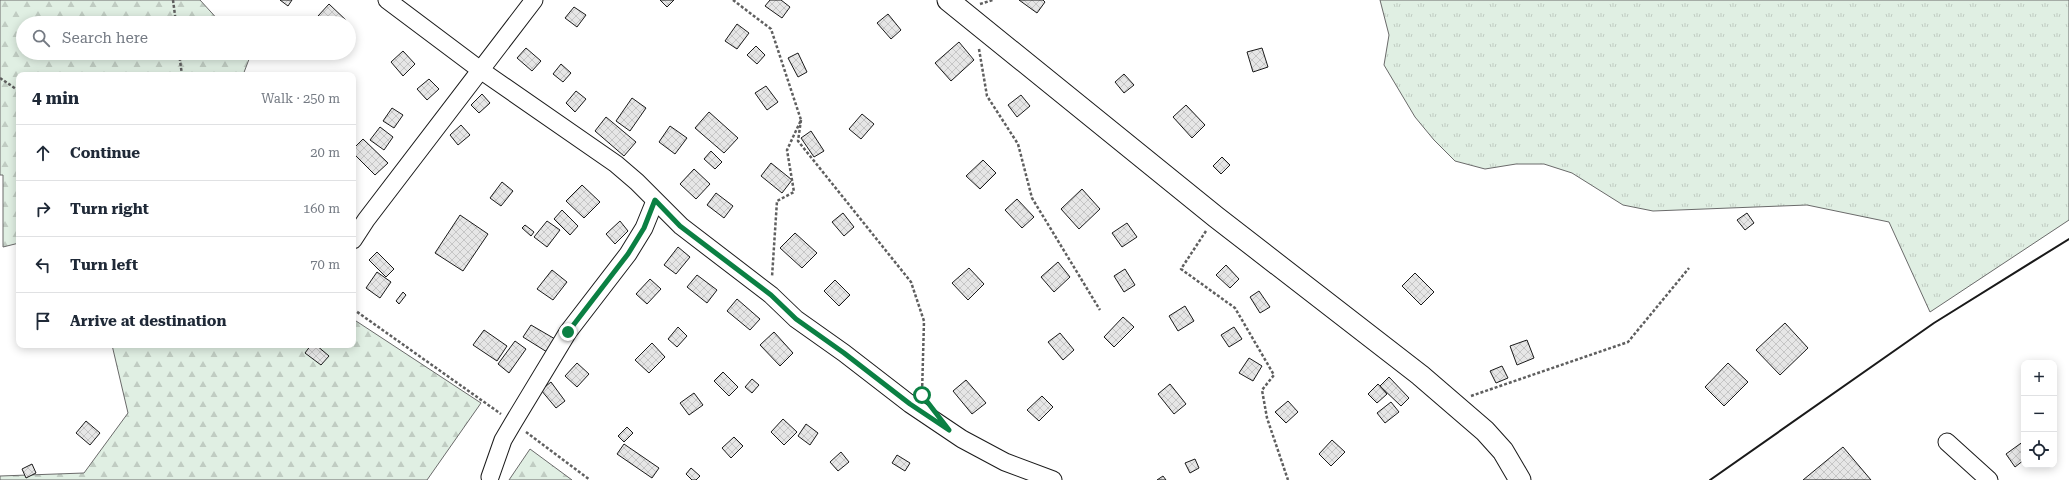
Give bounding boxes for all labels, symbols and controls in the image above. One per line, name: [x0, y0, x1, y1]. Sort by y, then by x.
search box: [16, 16, 356, 60]
icon: search: [30, 27, 52, 49]
text: Search here: [62, 29, 148, 47]
text: 4 min: [32, 88, 79, 108]
text: Walk · 250 m: [261, 91, 340, 106]
icon: ahead: [32, 142, 54, 164]
text: Continue: [70, 144, 140, 162]
text: 20 m: [310, 145, 340, 160]
icon: right: [32, 198, 54, 220]
text: Turn right: [70, 200, 149, 218]
text: 160 m: [303, 201, 340, 216]
icon: left: [32, 254, 54, 276]
text: Turn left: [70, 256, 138, 274]
text: 70 m: [310, 257, 340, 272]
icon: arrive: [32, 310, 54, 332]
text: Arrive at destination: [70, 312, 226, 330]
route end: [559, 323, 577, 341]
map controls: [2021, 360, 2057, 468]
button: +: [2021, 360, 2057, 396]
route start: [913, 386, 931, 404]
button: −: [2021, 396, 2057, 432]
button: locate: [2021, 432, 2057, 468]

